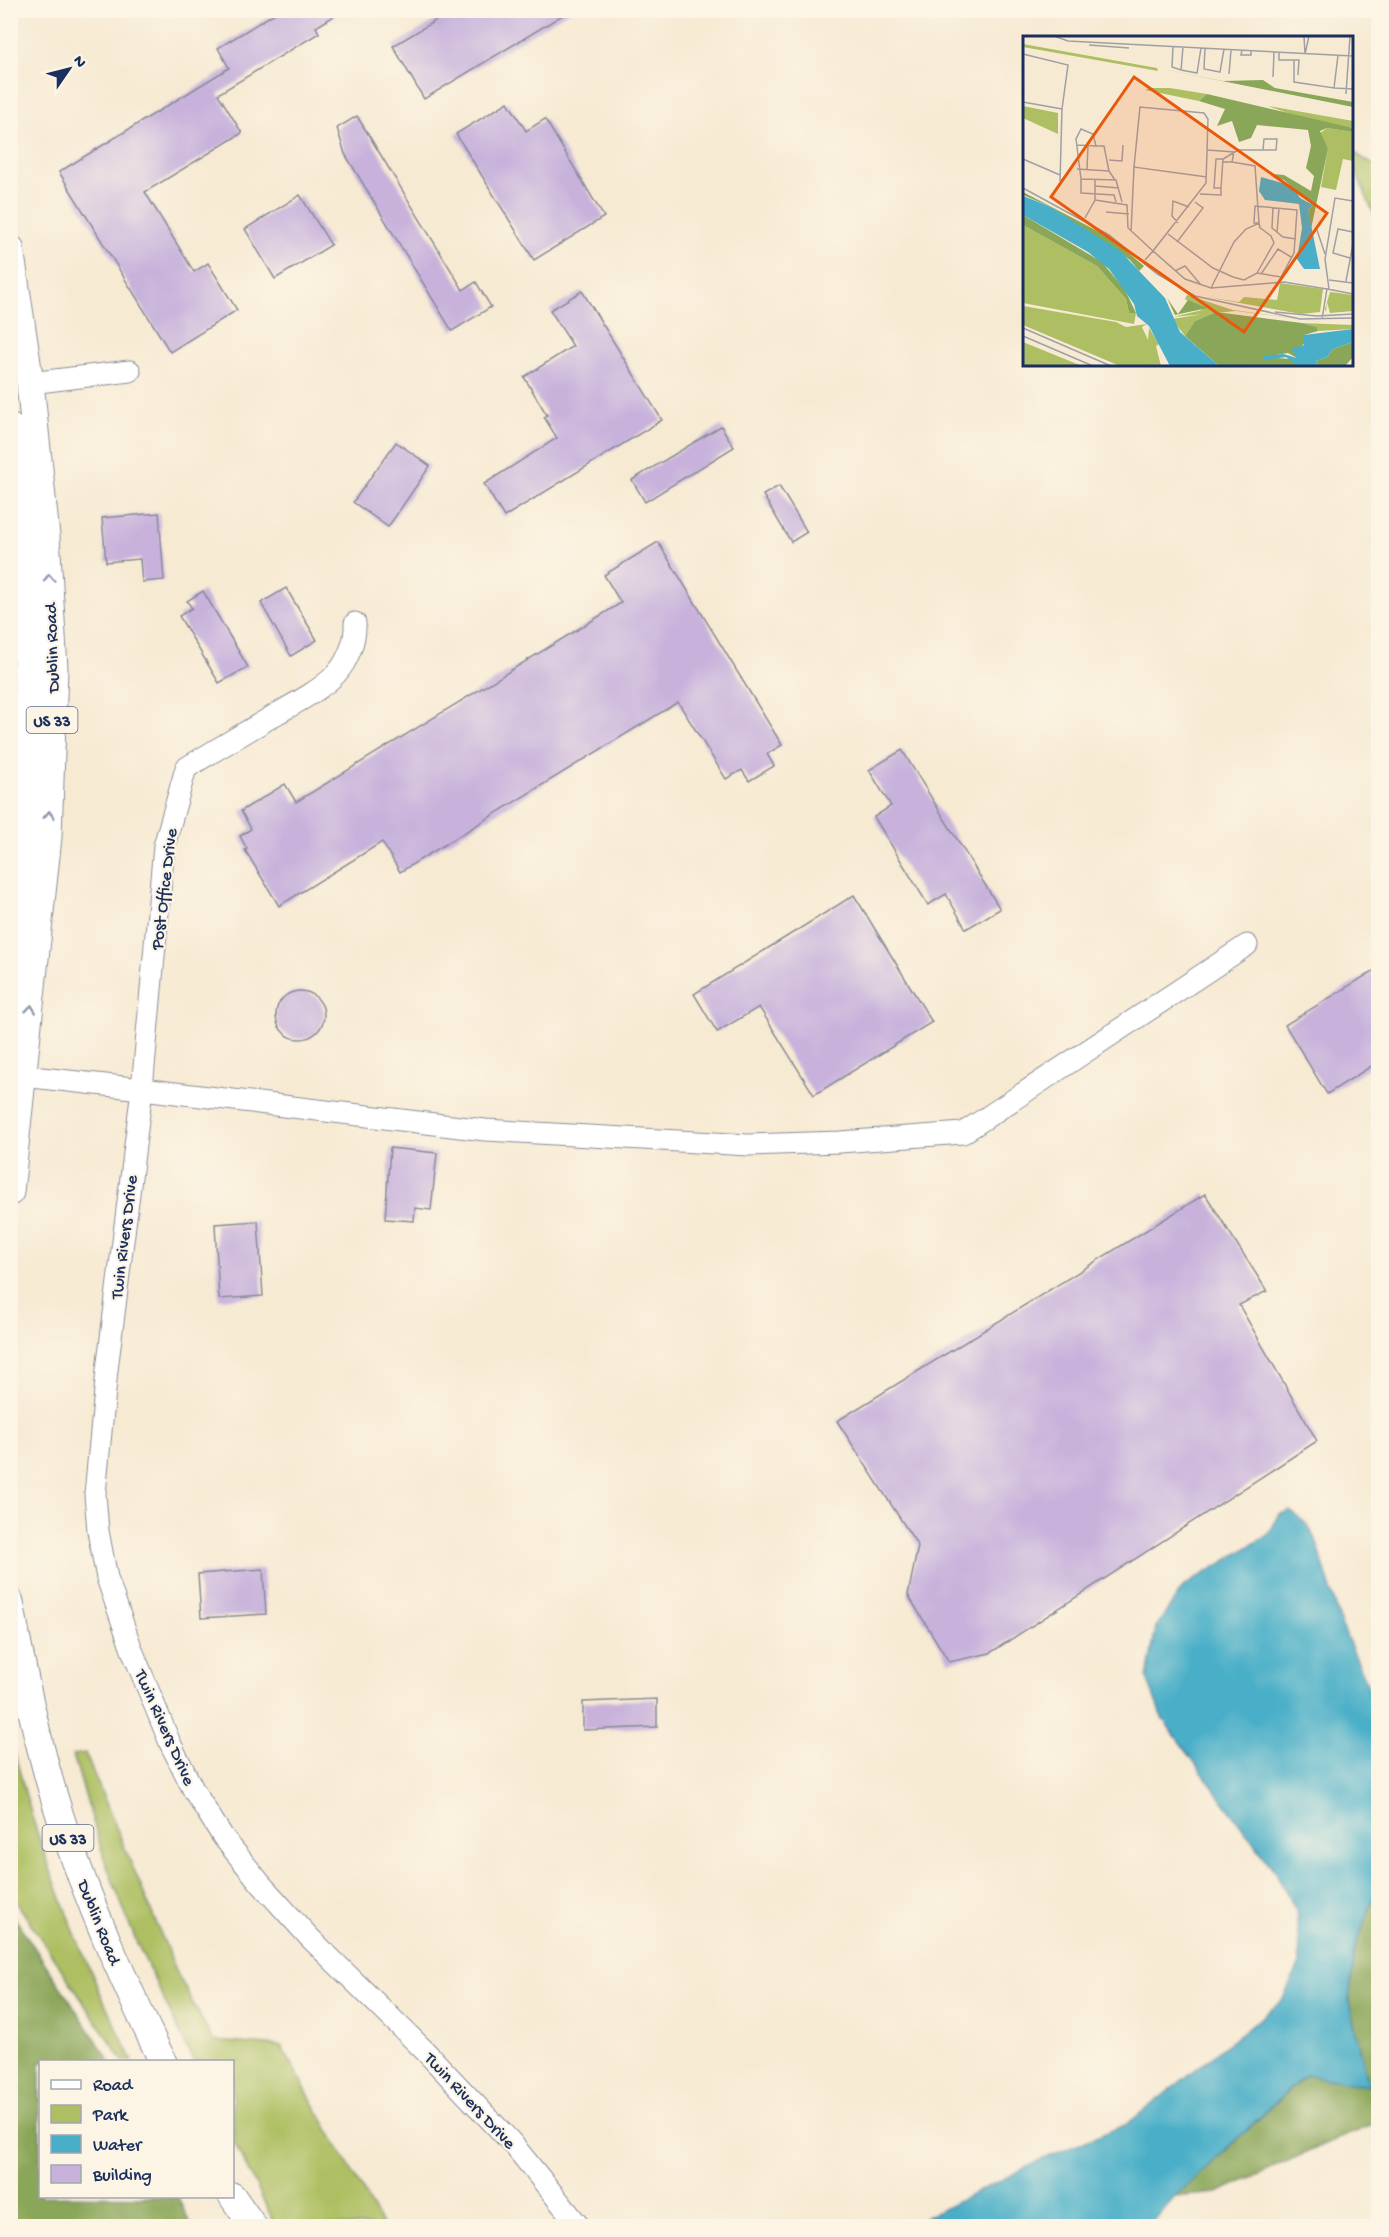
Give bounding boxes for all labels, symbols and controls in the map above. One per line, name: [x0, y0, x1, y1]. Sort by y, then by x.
inset map: [1023, 36, 1353, 366]
north arrow: [39, 39, 99, 99]
text: N: [68, 53, 90, 73]
one-way arrow: [42, 573, 55, 582]
street label: Dublin Road: [41, 601, 66, 694]
road number: US 33: [26, 707, 78, 733]
one-way arrow: [43, 810, 55, 819]
street label: Post Office Drive: [147, 827, 183, 952]
one-way arrow: [24, 1004, 37, 1013]
street label: Twin Rivers Drive: [107, 1173, 144, 1301]
street label: Twin Rivers Drive: [128, 1666, 199, 1790]
road number: US 33: [42, 1825, 94, 1851]
street label: Dublin Road: [71, 1876, 125, 1970]
street label: Twin Rivers Drive: [418, 2048, 520, 2155]
legend: [39, 2060, 234, 2198]
text: Road: [93, 2076, 134, 2097]
text: Park: [92, 2106, 129, 2127]
text: Water: [93, 2136, 143, 2157]
text: Building: [92, 2166, 152, 2187]

